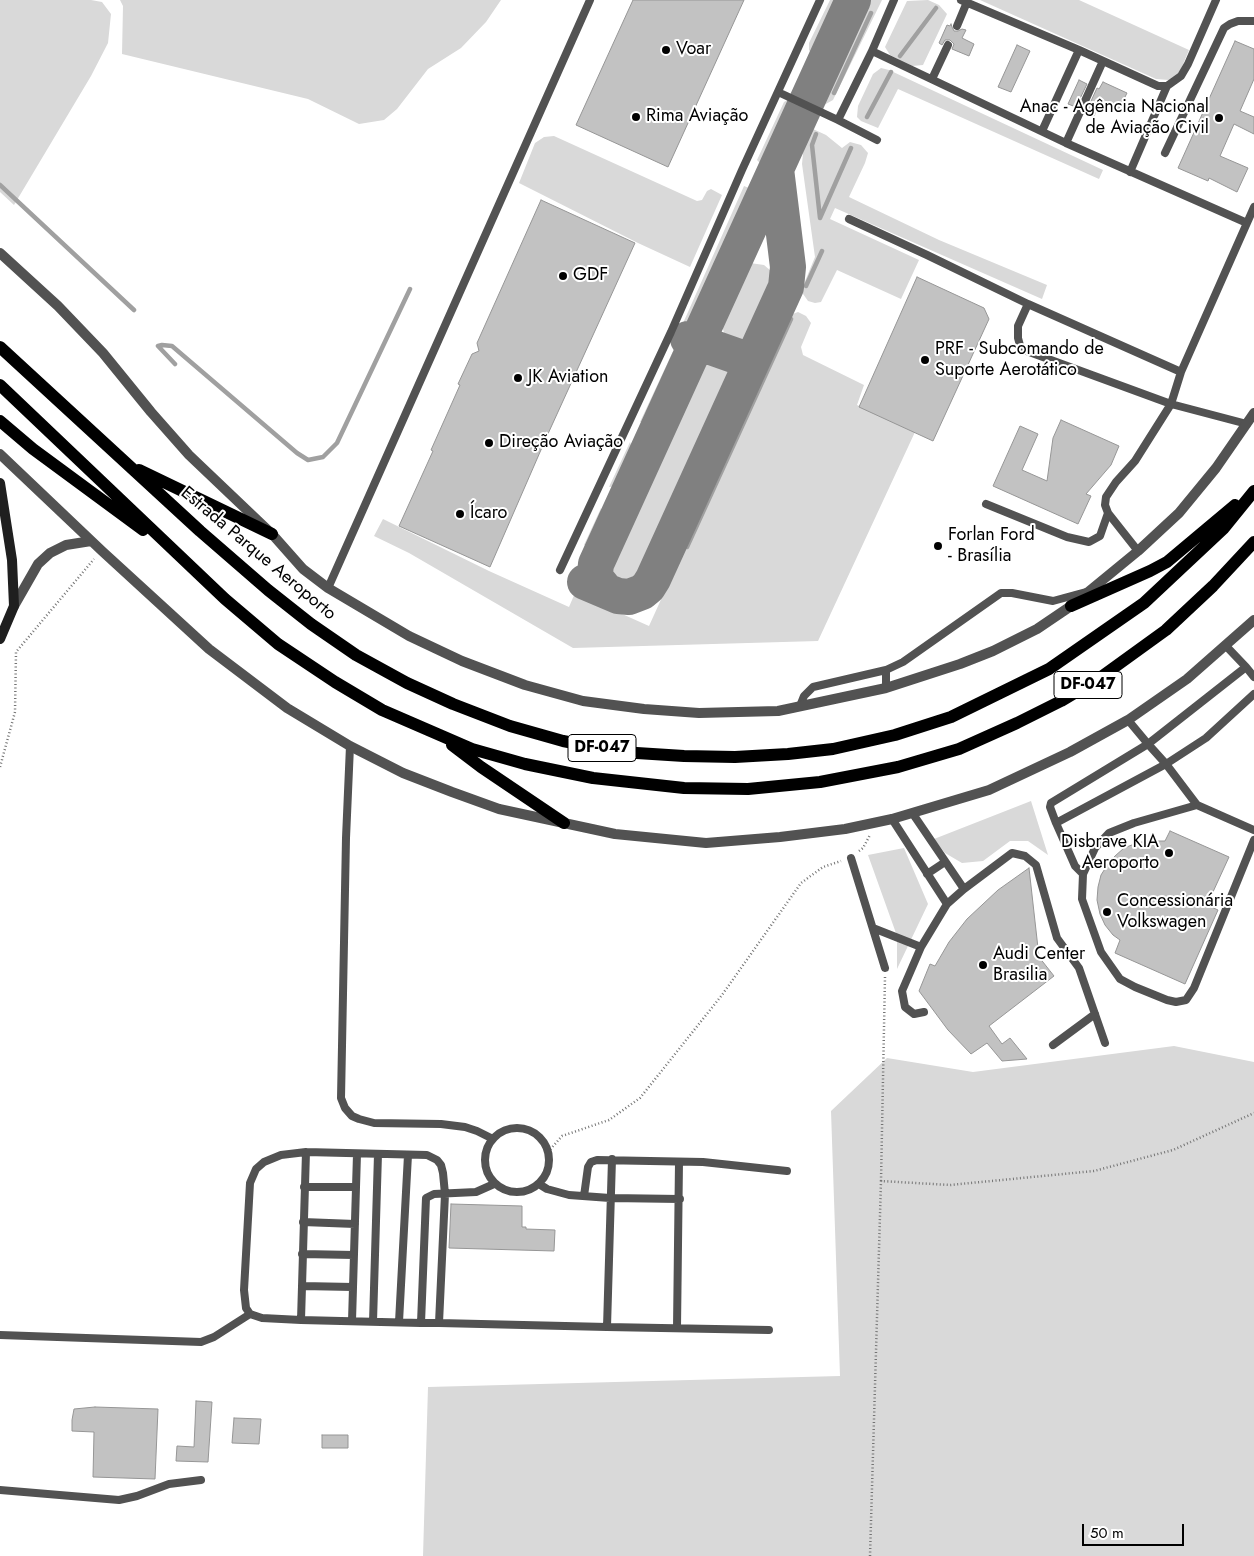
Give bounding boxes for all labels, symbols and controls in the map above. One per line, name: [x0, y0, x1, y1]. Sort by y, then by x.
place label: Voar: [676, 39, 711, 61]
marker: Voar: [660, 44, 672, 56]
place label: Anac - Agência Nacional de Aviação Civil: [1020, 97, 1209, 140]
place label: Rima Aviação: [646, 106, 748, 128]
marker: Rima Aviação: [630, 111, 642, 123]
marker: Anac - Agência Nacional de Aviação Civil: [1213, 112, 1225, 124]
place label: GDF: [573, 265, 608, 287]
marker: GDF: [557, 270, 569, 282]
place label: PRF - Subcomando de Suporte Aerotático: [935, 339, 1104, 382]
marker: PRF - Subcomando de Suporte Aerotático: [919, 354, 931, 366]
place label: JK Aviation: [528, 367, 608, 389]
marker: JK Aviation: [512, 372, 524, 384]
place label: Direção Aviação: [499, 432, 623, 454]
marker: Direção Aviação: [483, 437, 495, 449]
street label: Estrada Parque Aeroporto: [176, 483, 340, 625]
place label: Ícaro: [470, 503, 507, 525]
marker: Ícaro: [454, 508, 466, 520]
place label: Forlan Ford - Brasília: [948, 525, 1035, 568]
marker: Forlan Ford - Brasília: [932, 540, 944, 552]
road number: DF-047: [1054, 672, 1122, 698]
road number: DF-047: [568, 734, 636, 761]
place label: Disbrave KIA Aeroporto: [1061, 832, 1159, 874]
marker: Disbrave KIA Aeroporto: [1163, 847, 1175, 859]
place label: Concessionária Volkswagen: [1117, 891, 1233, 934]
marker: Concessionária Volkswagen: [1101, 906, 1113, 918]
place label: Audi Center Brasilia: [993, 944, 1085, 986]
marker: Audi Center Brasilia: [977, 959, 989, 971]
scale bar: [1084, 1514, 1186, 1546]
text: 50 m: [1090, 1522, 1124, 1544]

